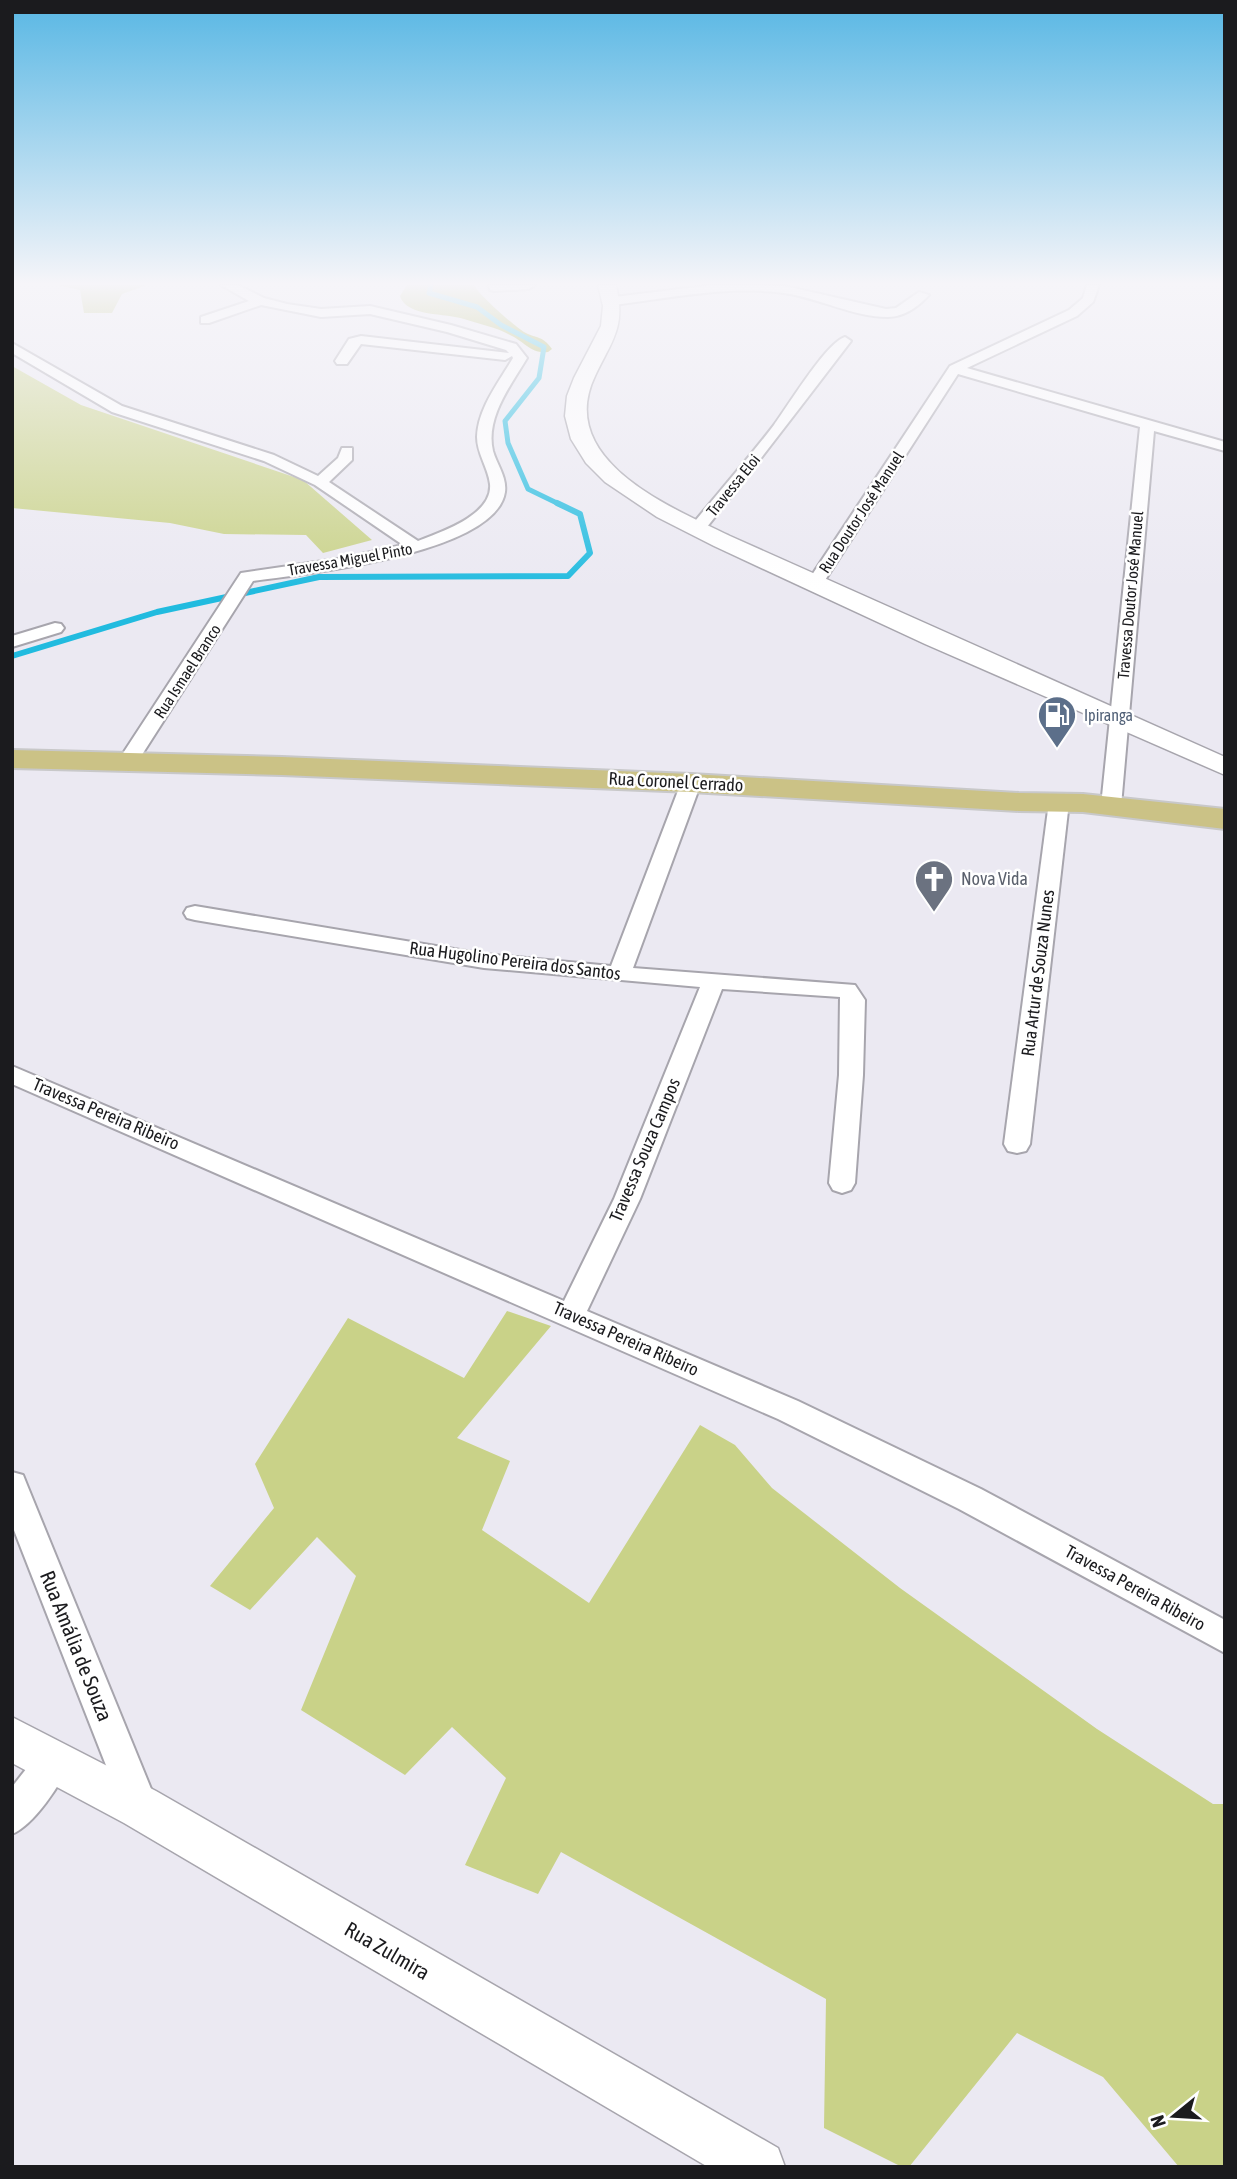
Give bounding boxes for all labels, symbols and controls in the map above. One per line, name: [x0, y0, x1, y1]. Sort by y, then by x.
street label: Rua Doutor José Manuel: [815, 447, 907, 576]
street label: Travessa Eloi: [703, 450, 763, 520]
street label: Travessa Doutor José Manuel: [1114, 510, 1146, 680]
street label: Travessa Miguel Pinto: [286, 539, 414, 580]
street label: Rua Ismael Branco: [150, 621, 224, 721]
fuel station icon: Ipiranga: [1036, 694, 1078, 749]
place label: Ipiranga: [1084, 706, 1133, 725]
street label: Rua Coronel Cerrado: [608, 767, 744, 796]
church icon: Nova Vida: [913, 858, 955, 913]
place label: Nova Vida: [961, 868, 1028, 889]
street label: Rua Artur de Souza Nunes: [1017, 888, 1058, 1058]
street label: Rua Hugolino Pereira dos Santos: [408, 937, 622, 984]
street label: Travessa Pereira Ribeiro: [30, 1073, 183, 1154]
street label: Travessa Souza Campos: [605, 1075, 684, 1225]
street label: Travessa Pereira Ribeiro: [550, 1297, 702, 1380]
street label: Travessa Pereira Ribeiro: [1061, 1540, 1209, 1635]
street label: Rua Amália de Souza: [36, 1567, 118, 1724]
street label: Rua Zulmira: [341, 1916, 434, 1984]
north arrow: [1139, 2081, 1209, 2151]
text: N: [1146, 2113, 1170, 2130]

